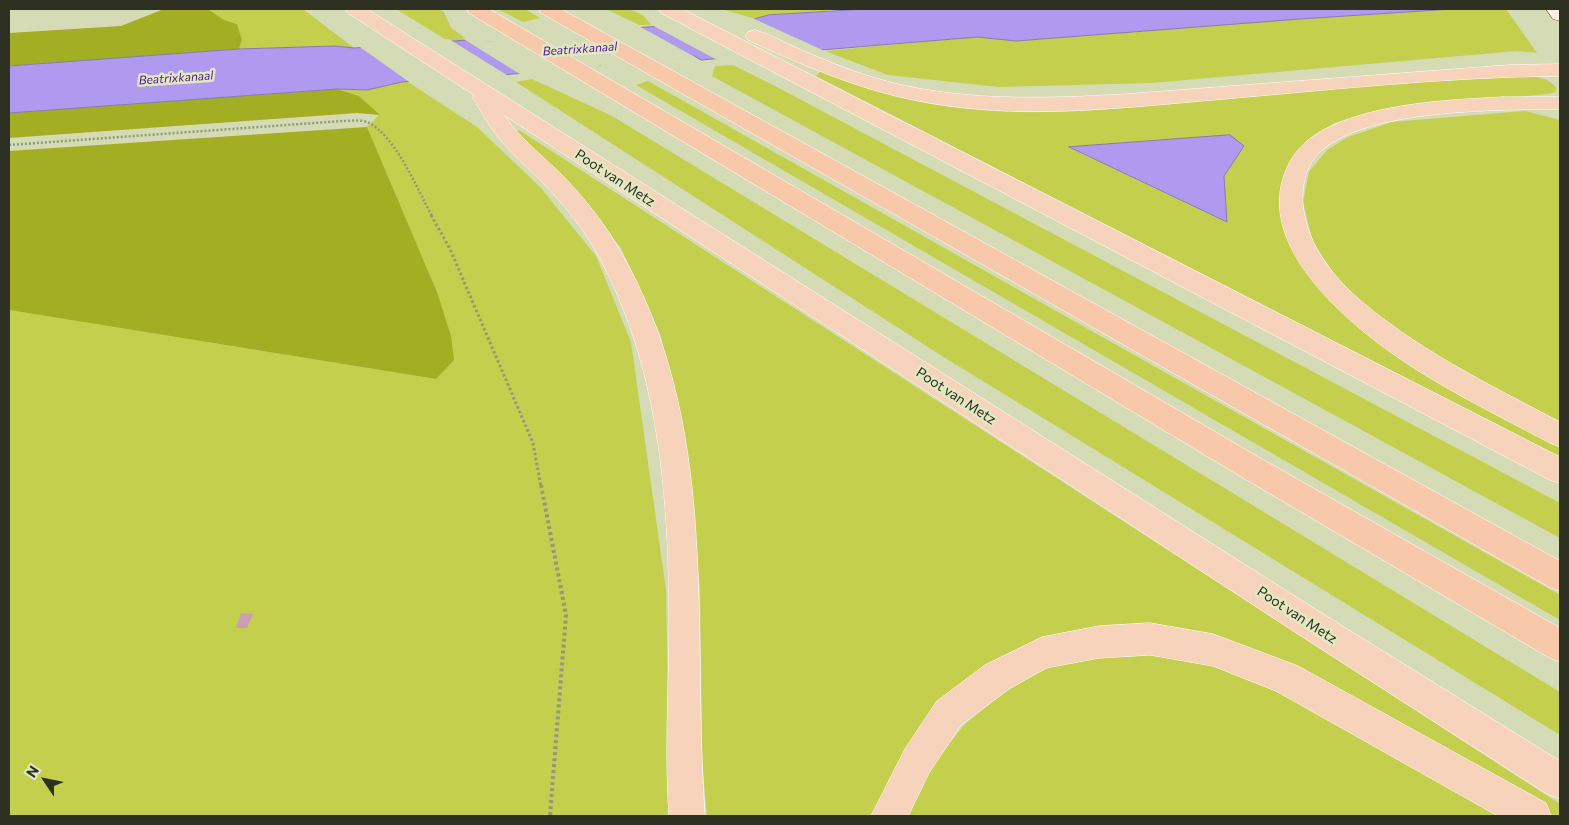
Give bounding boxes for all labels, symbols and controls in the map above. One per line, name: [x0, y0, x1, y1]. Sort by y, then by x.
water label: Beatrixkanaal: [542, 39, 618, 59]
water label: Beatrixkanaal: [138, 68, 214, 88]
street label: Poot van Metz: [572, 146, 658, 210]
street label: Poot van Metz: [913, 364, 999, 428]
street label: Poot van Metz: [1254, 583, 1340, 647]
north arrow: [20, 755, 70, 805]
text: N: [22, 762, 42, 780]

